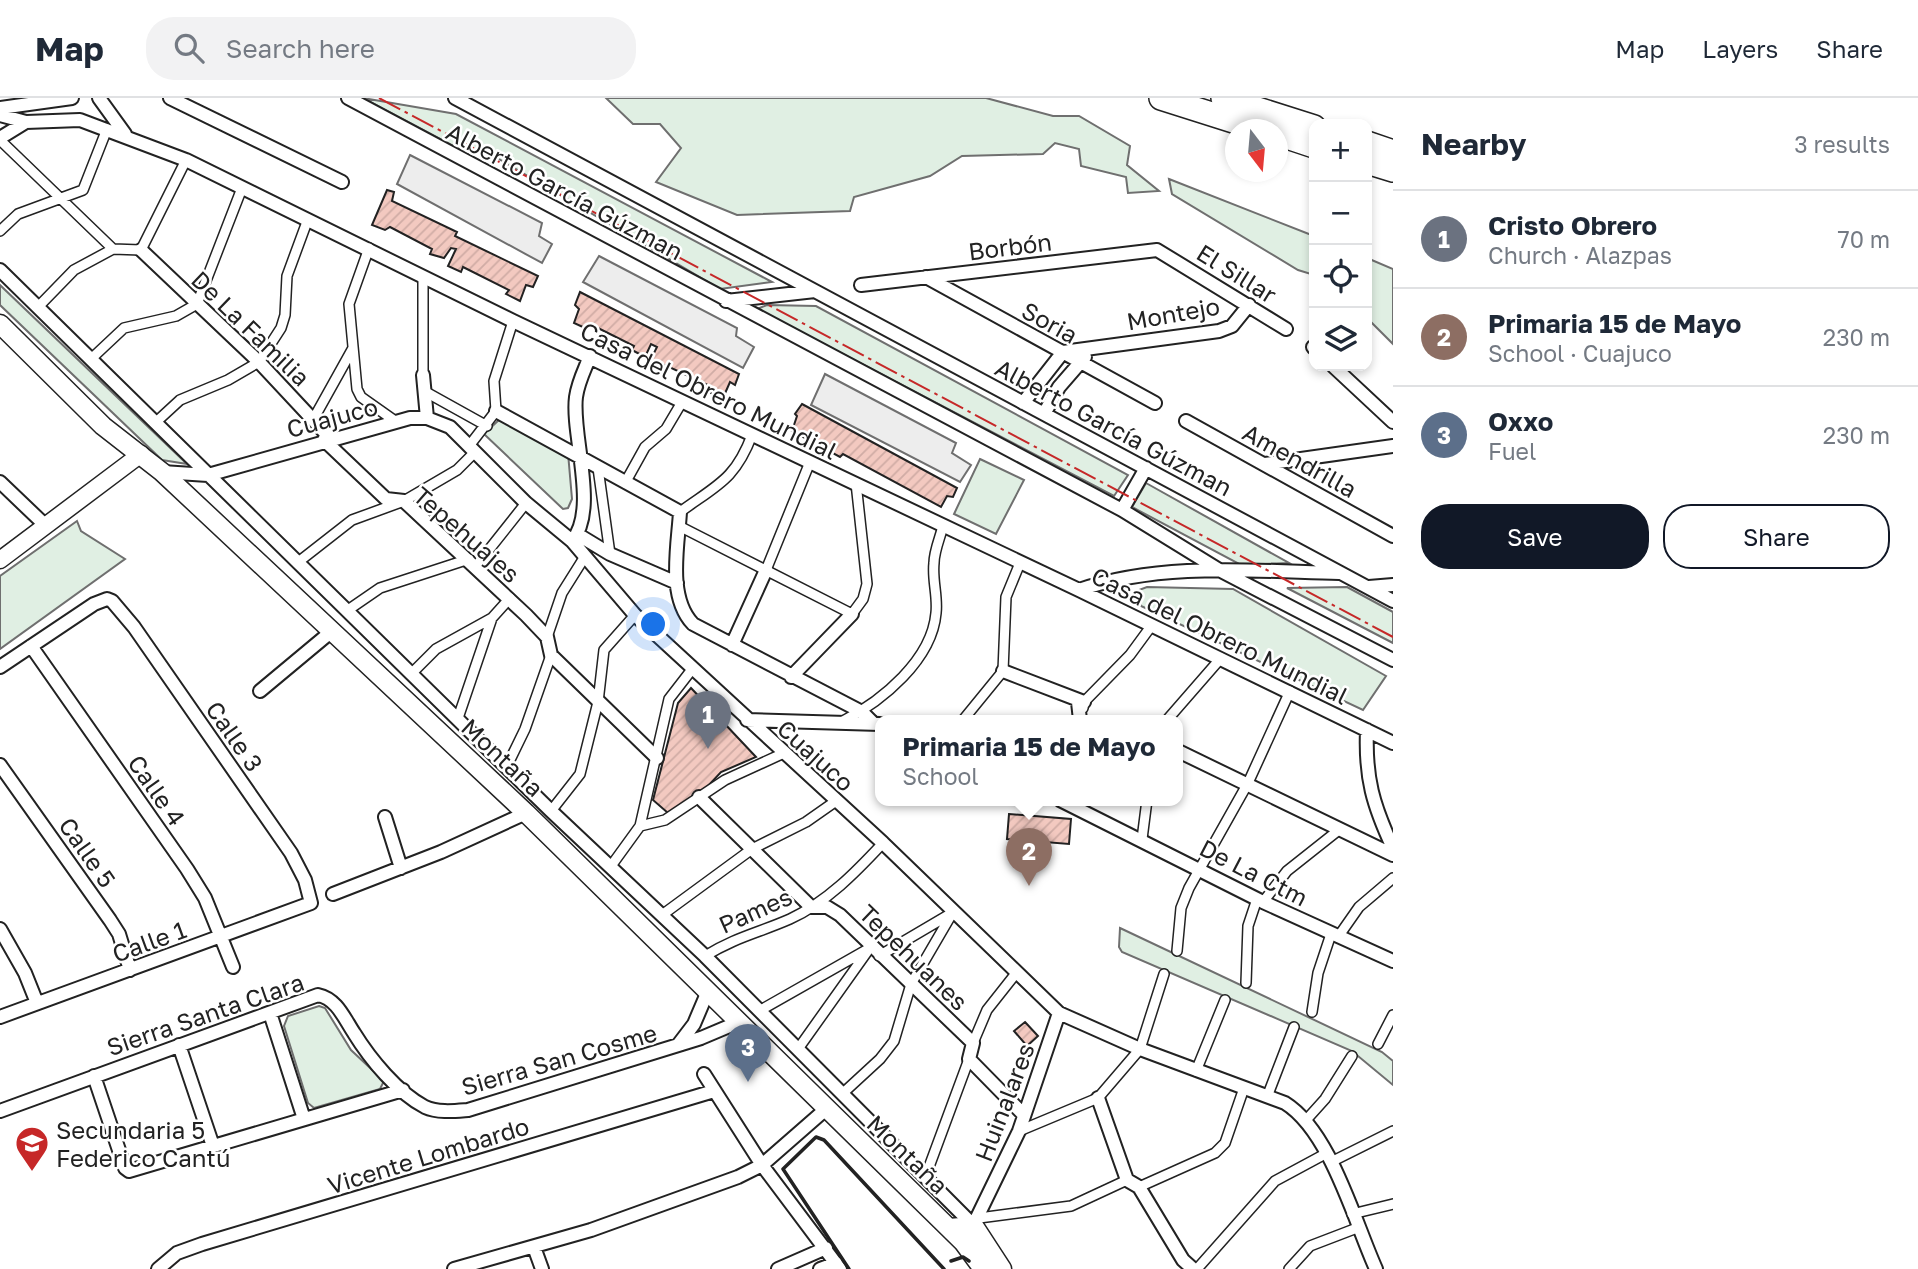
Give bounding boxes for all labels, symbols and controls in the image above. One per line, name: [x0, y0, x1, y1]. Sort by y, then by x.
search box: [146, 17, 636, 80]
text: Map: [35, 29, 104, 68]
icon: search: [170, 29, 208, 67]
text: Search here: [226, 33, 375, 64]
text: Map: [1615, 34, 1664, 63]
text: Layers: [1702, 34, 1778, 63]
text: Share: [1816, 34, 1883, 63]
street label: Alberto García Gúzman: [442, 116, 688, 266]
north arrow: [1225, 119, 1288, 182]
map controls: [1309, 119, 1372, 371]
button: +: [1309, 119, 1372, 182]
text: Nearby: [1421, 126, 1526, 162]
text: 3 results: [1794, 130, 1890, 158]
button: −: [1309, 182, 1372, 245]
text: Cristo Obrero: [1488, 210, 1657, 241]
text: 1: [1438, 225, 1450, 253]
text: 70 m: [1837, 225, 1890, 253]
street label: Borbón: [967, 227, 1053, 265]
street label: El Sillar: [1192, 237, 1282, 309]
text: Church · Alazpas: [1488, 241, 1672, 269]
button: locate: [1309, 245, 1372, 308]
street label: De La Familia: [186, 264, 316, 392]
street label: Montejo: [1124, 291, 1222, 335]
street label: Soria: [1017, 295, 1083, 349]
button: layers: [1309, 308, 1372, 371]
text: Primaria 15 de Mayo: [1488, 308, 1741, 339]
street label: Casa del Obrero Mundial: [576, 315, 842, 465]
text: 2: [1437, 323, 1451, 351]
text: 230 m: [1823, 323, 1890, 351]
text: School · Cuajuco: [1488, 339, 1672, 367]
street label: Alberto García Gúzman: [991, 352, 1237, 502]
street label: Cuajuco: [283, 391, 381, 443]
text: Oxxo: [1488, 406, 1553, 437]
street label: Amendrilla: [1238, 417, 1362, 503]
text: 3: [1437, 421, 1451, 449]
text: 230 m: [1823, 421, 1890, 449]
text: Fuel: [1488, 437, 1536, 465]
street label: Tepehuajes: [408, 480, 526, 588]
button: Save: [1421, 504, 1649, 569]
button: Share: [1663, 504, 1890, 569]
street label: Casa del Obrero Mundial: [1087, 560, 1353, 710]
your location: [636, 607, 670, 641]
pin: 1: [685, 691, 731, 749]
street label: Calle 3: [200, 695, 270, 777]
street label: Montaña: [456, 712, 550, 802]
street label: Cuajuco: [772, 713, 860, 797]
popup: [875, 715, 1183, 806]
text: Primaria 15 de Mayo: [902, 731, 1156, 762]
street label: Calle 4: [122, 749, 192, 831]
text: School: [902, 762, 979, 790]
street label: Calle 5: [54, 811, 122, 893]
pin: 2: [1006, 828, 1052, 886]
street label: De La Ctm: [1195, 832, 1313, 912]
street label: Pames: [714, 881, 796, 939]
street label: Tepehuanes: [854, 898, 974, 1016]
street label: Calle 1: [108, 914, 190, 968]
street label: Sierra Santa Clara: [103, 967, 307, 1061]
street label: Sierra San Cosme: [458, 1017, 660, 1101]
pin: 3: [725, 1024, 771, 1082]
street label: Huinalares: [968, 1039, 1040, 1165]
street label: Montaña: [862, 1108, 954, 1200]
street label: Vicente Lombardo: [324, 1111, 532, 1199]
place label: Secundaria 5 Federico Cantú: [56, 1115, 230, 1172]
school or university icon: Secundaria 5 Federico Cantú: [13, 1124, 51, 1173]

